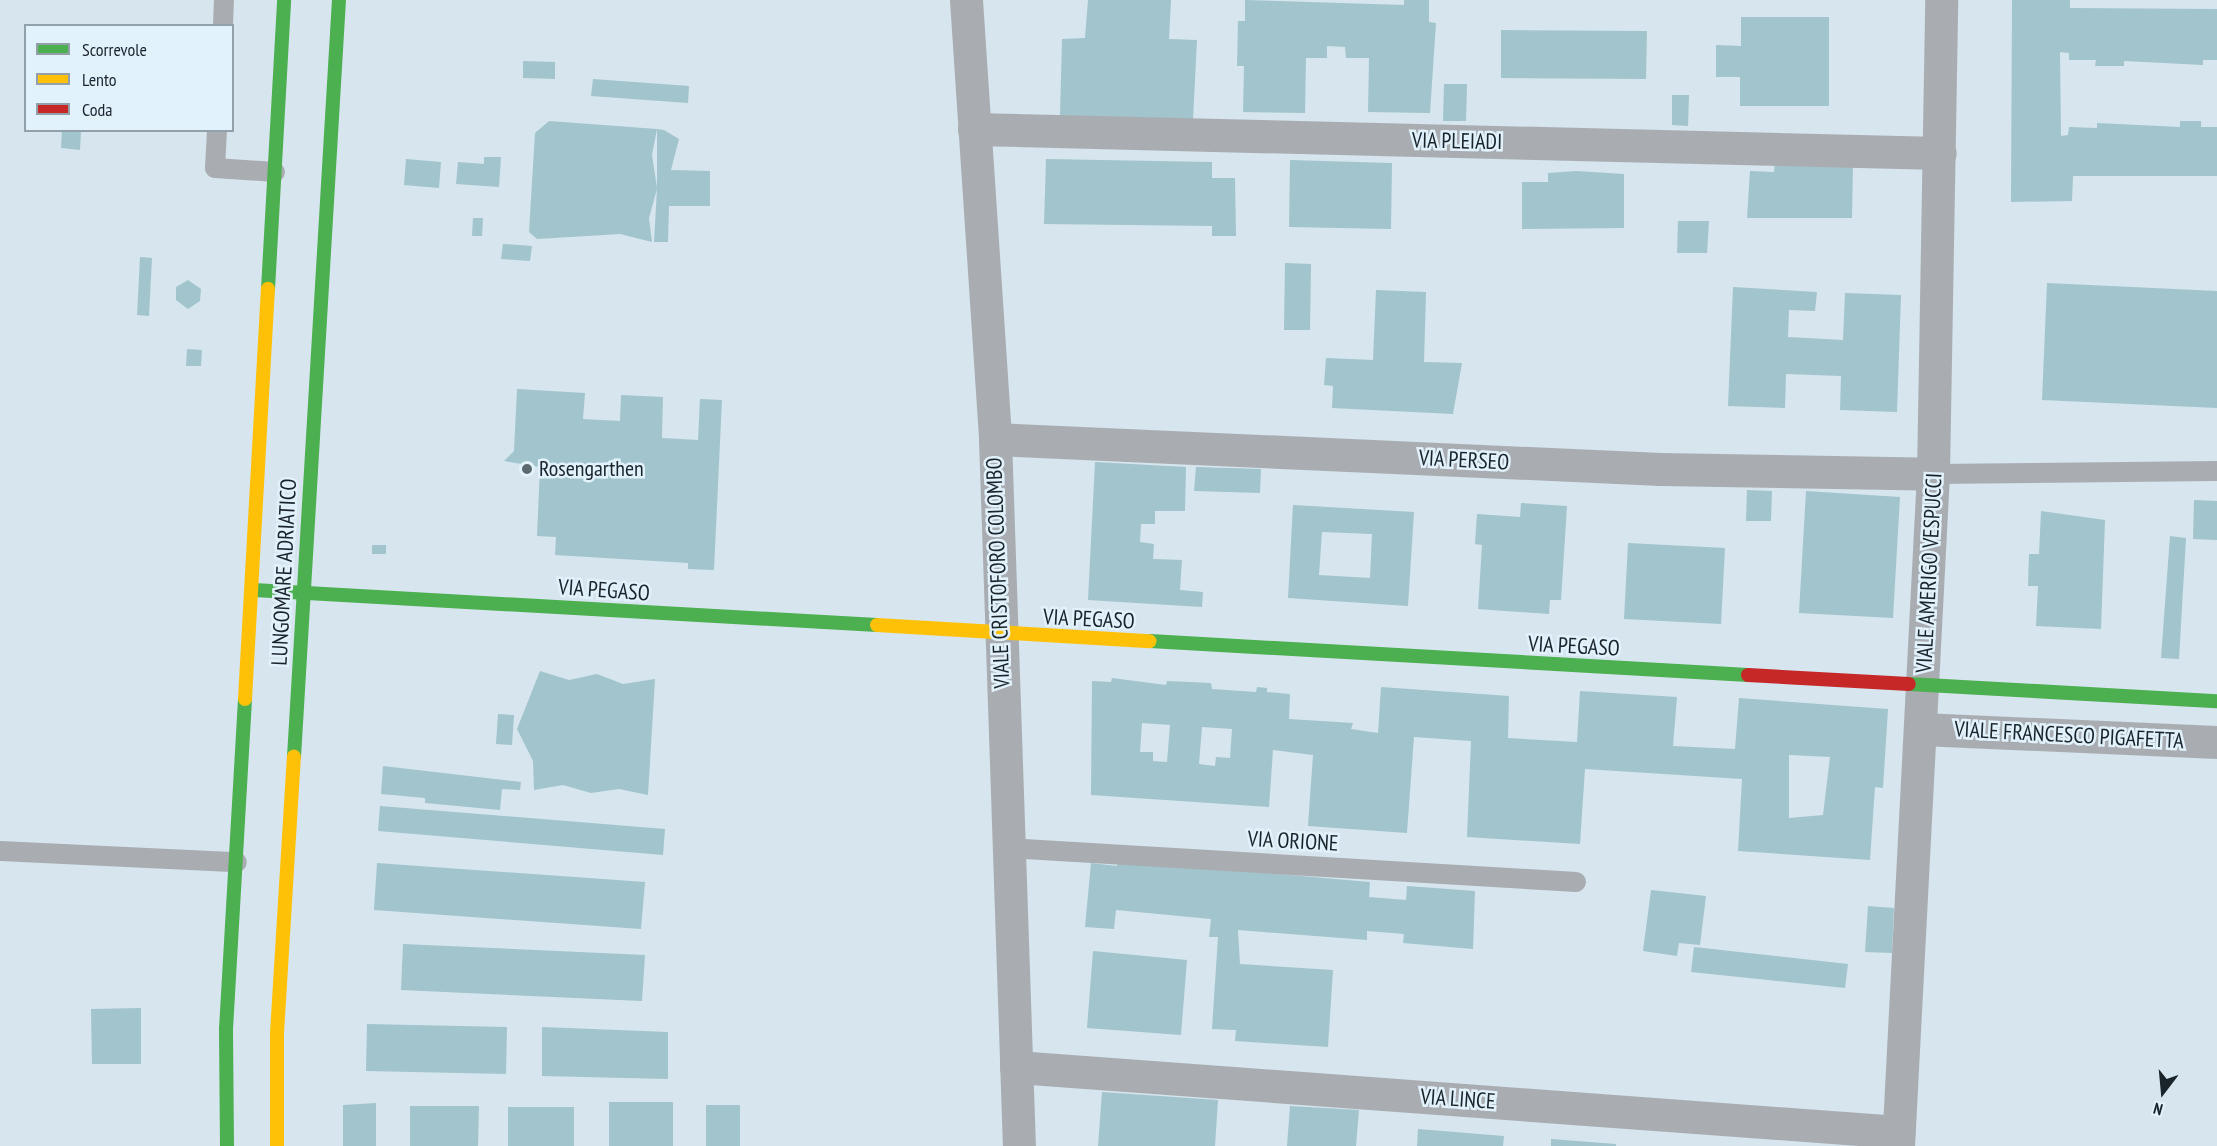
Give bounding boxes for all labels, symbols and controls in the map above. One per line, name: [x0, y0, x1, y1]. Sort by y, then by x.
legend: [24, 24, 234, 132]
text: Scorrevole: [82, 38, 147, 61]
text: Lento: [82, 68, 117, 91]
text: Coda: [82, 98, 113, 121]
street label: VIA PLEIADI: [1411, 127, 1503, 155]
street label: VIA PERSEO: [1418, 444, 1510, 476]
place label: Rosengarthen: [539, 456, 644, 482]
street label: VIALE CRISTOFORO COLOMBO: [981, 457, 1015, 689]
marker: Rosengarthen: [520, 462, 534, 476]
street label: VIALE AMERIGO VESPUCCI: [1911, 472, 1947, 674]
street label: LUNGOMARE ADRIATICO: [266, 477, 302, 667]
street label: VIA PEGASO: [557, 574, 651, 606]
street label: VIA PEGASO: [1042, 603, 1136, 635]
street label: VIA PEGASO: [1527, 630, 1621, 662]
street label: VIALE FRANCESCO PIGAFETTA: [1954, 716, 2184, 754]
street label: VIA ORIONE: [1247, 825, 1339, 857]
north arrow: [2133, 1062, 2193, 1122]
street label: VIA LINCE: [1419, 1083, 1497, 1115]
text: N: [2151, 1099, 2165, 1120]

